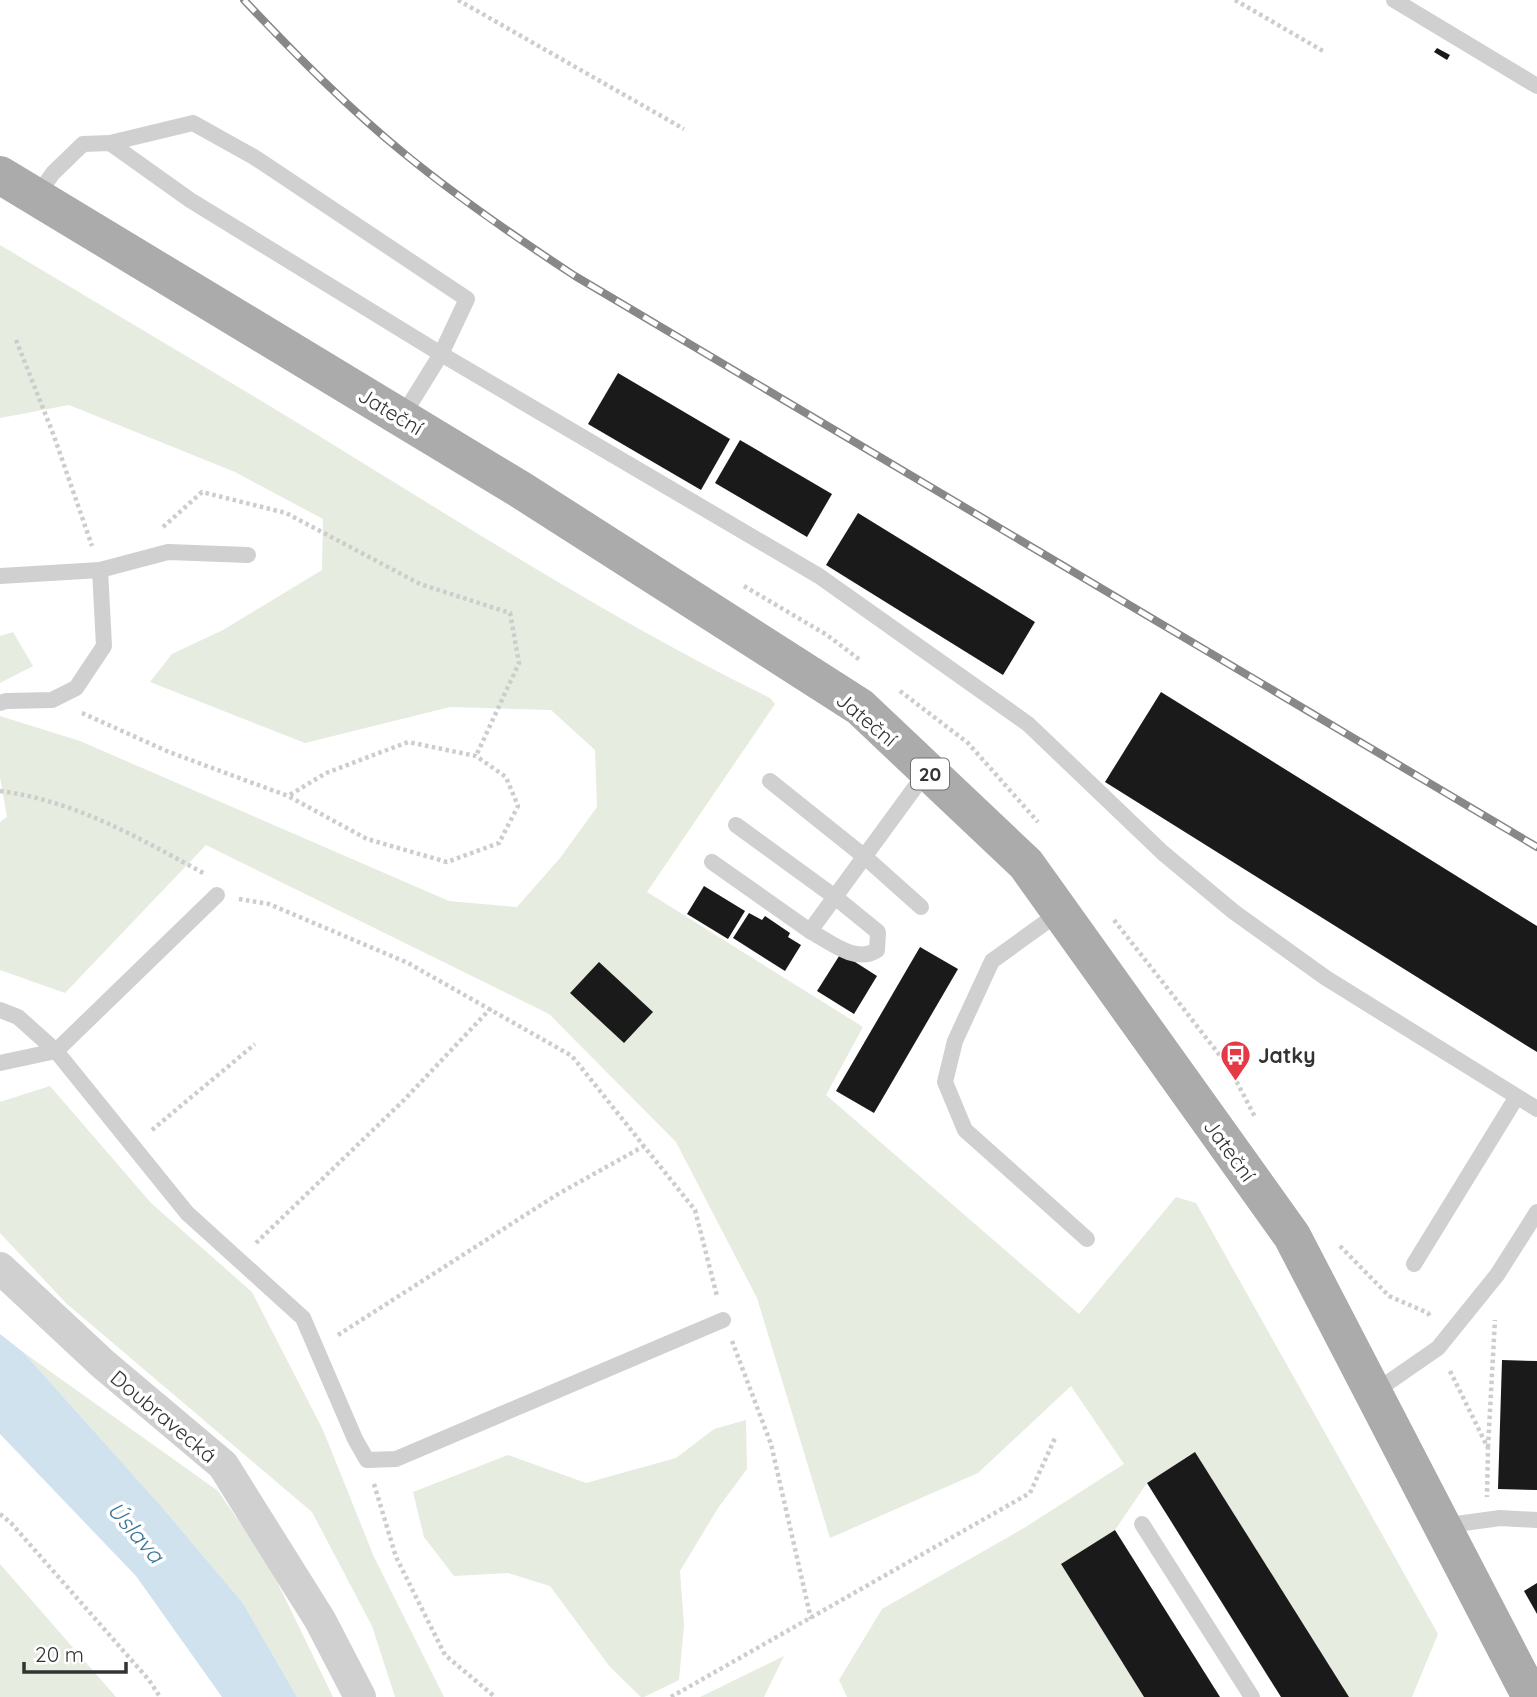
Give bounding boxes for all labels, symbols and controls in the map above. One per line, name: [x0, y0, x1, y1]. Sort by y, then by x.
street label: Jateční: [354, 382, 429, 441]
street label: Jateční: [831, 686, 903, 752]
road number: 20: [911, 758, 949, 790]
bus stop icon: Jatky: [1218, 1038, 1252, 1082]
place label: Jatky: [1258, 1042, 1316, 1068]
street label: Jateční: [1199, 1114, 1262, 1187]
street label: Doubravecká: [106, 1364, 222, 1468]
water label: Úslava: [101, 1495, 171, 1570]
scale bar: [24, 1630, 126, 1674]
text: 20 m: [35, 1641, 84, 1667]

